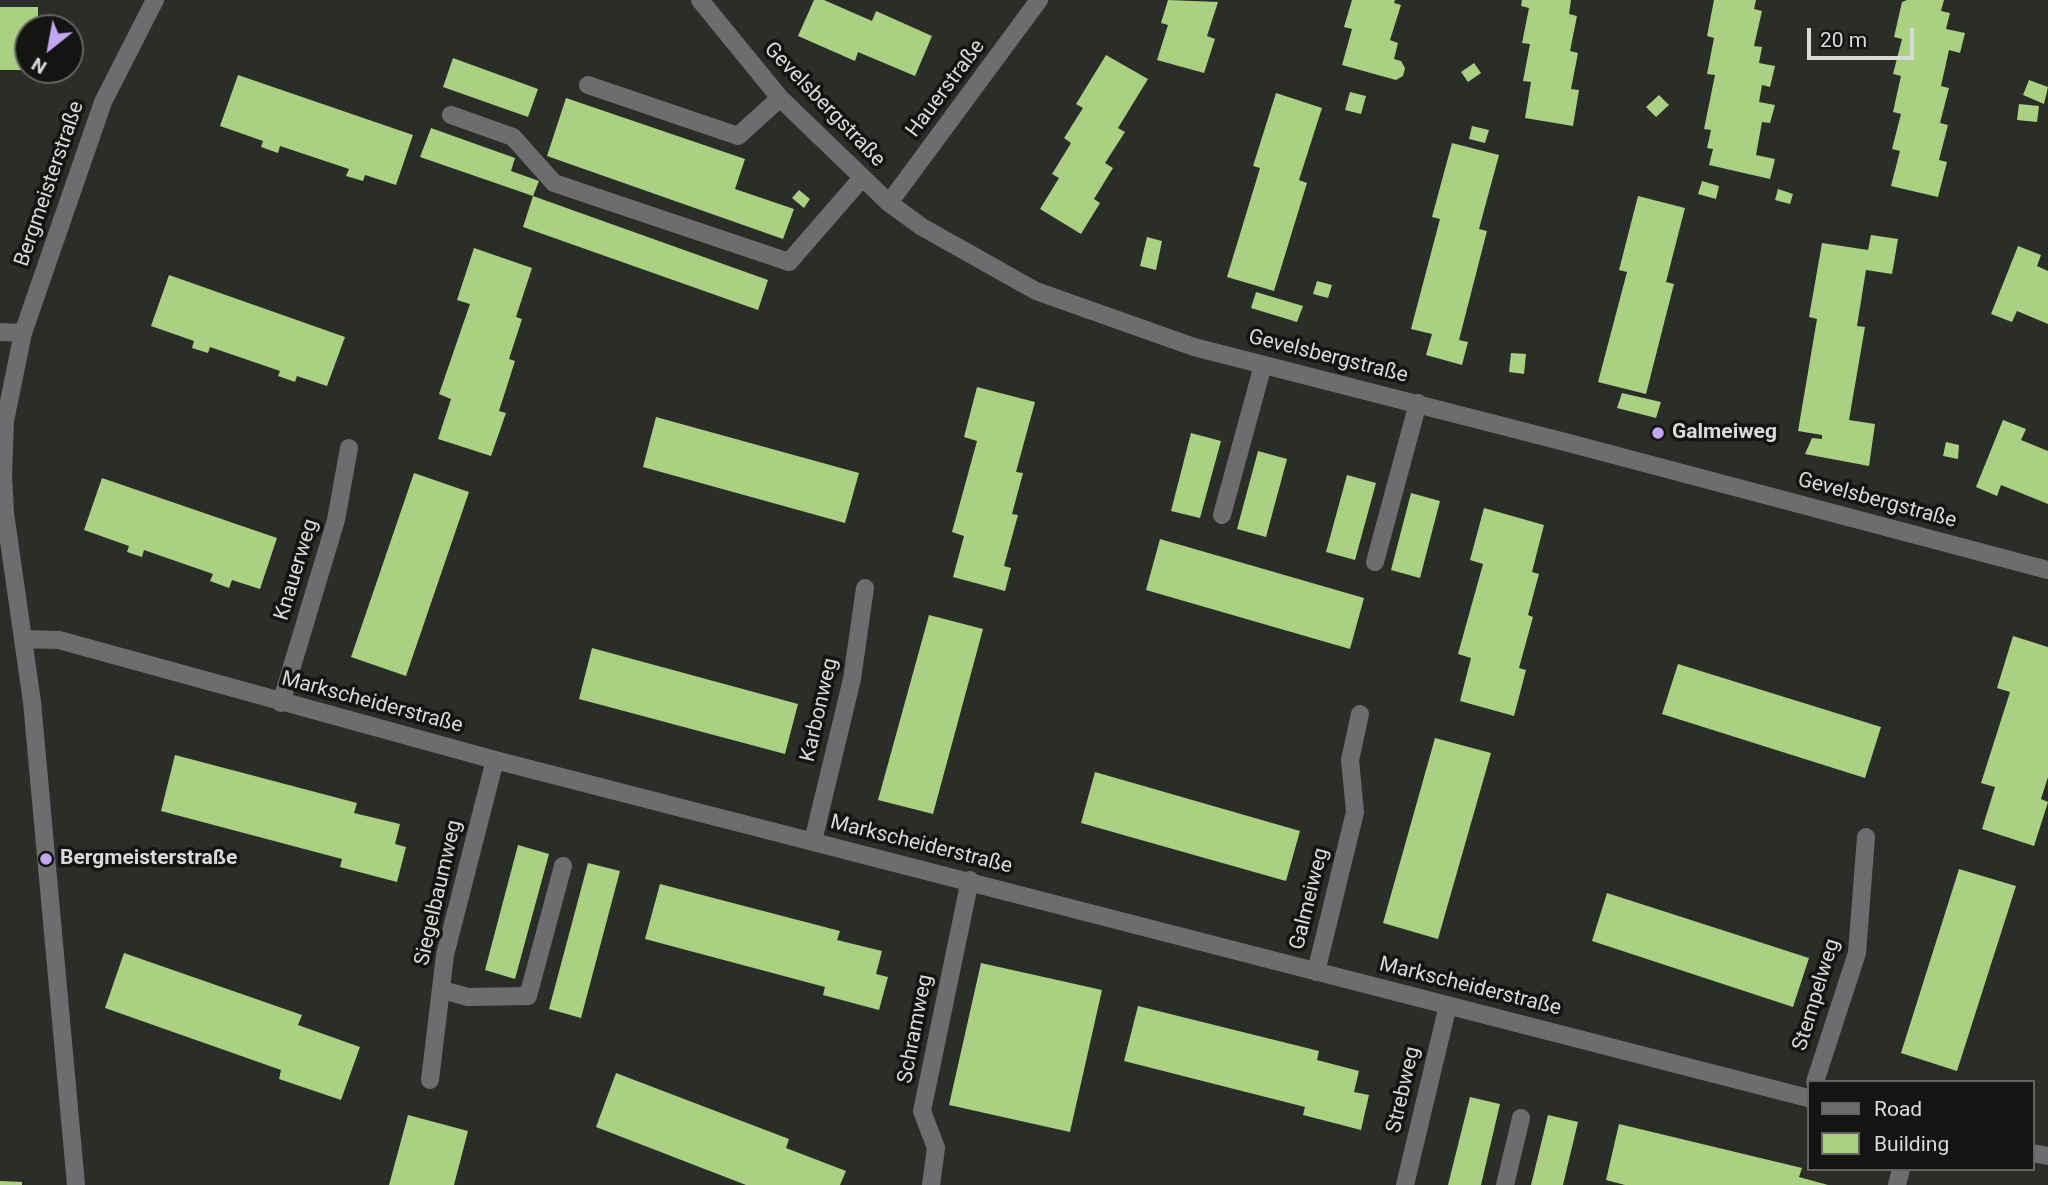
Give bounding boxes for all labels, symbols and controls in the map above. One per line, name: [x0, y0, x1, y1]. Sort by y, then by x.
north arrow: [14, 14, 84, 84]
scale bar: [1810, 14, 1917, 58]
text: 20 m: [1820, 28, 1867, 52]
street label: Hauerstraße: [901, 35, 991, 143]
street label: Gevelsbergstraße: [758, 37, 890, 173]
text: N: [27, 52, 51, 79]
street label: Bergmeisterstraße: [10, 98, 90, 270]
street label: Gevelsbergstraße: [1246, 325, 1410, 389]
place label: Galmeiweg: [1672, 420, 1777, 446]
marker: Galmeiweg: [1650, 425, 1666, 441]
street label: Gevelsbergstraße: [1795, 468, 1959, 534]
street label: Knauerweg: [270, 516, 324, 624]
street label: Karbonweg: [796, 656, 844, 764]
street label: Markscheiderstraße: [279, 667, 465, 739]
street label: Markscheiderstraße: [827, 810, 1015, 880]
street label: Siegelbaumweg: [410, 818, 468, 968]
street label: Galmeiweg: [1285, 845, 1335, 953]
place label: Bergmeisterstraße: [60, 846, 237, 872]
marker: Bergmeisterstraße: [38, 851, 54, 867]
street label: Stempelweg: [1788, 936, 1846, 1054]
street label: Markscheiderstraße: [1376, 952, 1564, 1022]
street label: Schramweg: [893, 972, 939, 1086]
street label: Strebweg: [1382, 1044, 1426, 1136]
legend: [1806, 1080, 2034, 1171]
text: Road: [1874, 1097, 1922, 1121]
text: Building: [1874, 1132, 1949, 1156]

